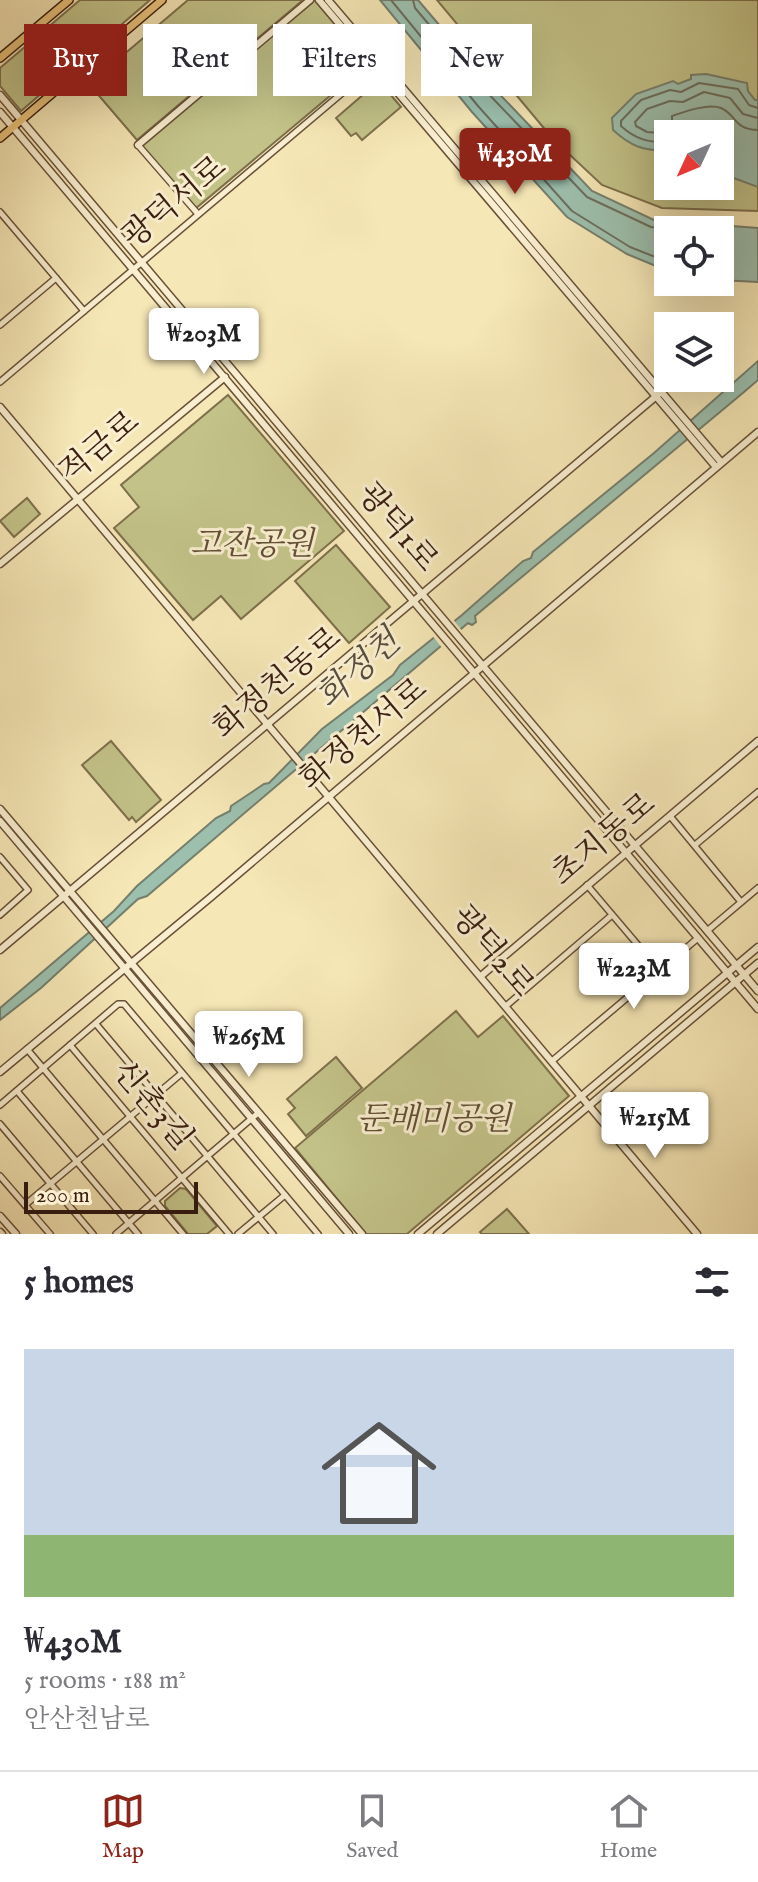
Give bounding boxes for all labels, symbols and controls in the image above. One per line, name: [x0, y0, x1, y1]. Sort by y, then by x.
chip: Buy: [24, 24, 127, 96]
chip: Rent: [143, 24, 257, 96]
chip: Filters: [273, 24, 405, 96]
chip: New: [421, 24, 532, 96]
north arrow: [654, 120, 734, 200]
map controls: [654, 120, 734, 392]
pin: ₩430M: [459, 128, 571, 196]
text: ₩430M: [478, 137, 553, 170]
street label: 광덕서로: [114, 148, 236, 258]
button: locate: [654, 216, 734, 296]
pin: ₩203M: [148, 308, 260, 376]
button: layers: [654, 312, 734, 392]
text: ₩203M: [167, 317, 241, 350]
street label: 적금로: [51, 402, 149, 494]
street label: 광덕1로: [348, 475, 446, 581]
park label: 고잔공원: [190, 525, 316, 566]
street label: 화정천동로: [206, 619, 350, 749]
water label: 화정천: [308, 620, 412, 719]
street label: 화정천서로: [292, 670, 436, 800]
street label: 초지동로: [543, 785, 665, 895]
street label: 광덕2로: [442, 898, 542, 1007]
pin: ₩223M: [578, 943, 690, 1011]
text: ₩223M: [597, 952, 671, 985]
pin: ₩265M: [193, 1011, 305, 1079]
text: ₩265M: [213, 1020, 285, 1053]
street label: 신촌3길: [103, 1053, 201, 1159]
pin: ₩215M: [599, 1092, 711, 1160]
park label: 둔배미공원: [357, 1100, 513, 1141]
text: ₩215M: [619, 1101, 691, 1134]
scale bar: [24, 1178, 198, 1214]
text: 200 m: [36, 1182, 90, 1210]
icon: filters: [690, 1260, 734, 1304]
text: 5 homes: [24, 1261, 134, 1304]
icon: home: [307, 1401, 451, 1545]
text: ₩430M: [24, 1621, 122, 1664]
text: 5 rooms · 188 m²: [24, 1664, 186, 1697]
text: 안산천남로: [24, 1703, 150, 1736]
tab: Map: [101, 1789, 145, 1865]
tab: Saved: [346, 1789, 398, 1865]
tab: Home: [600, 1789, 657, 1865]

